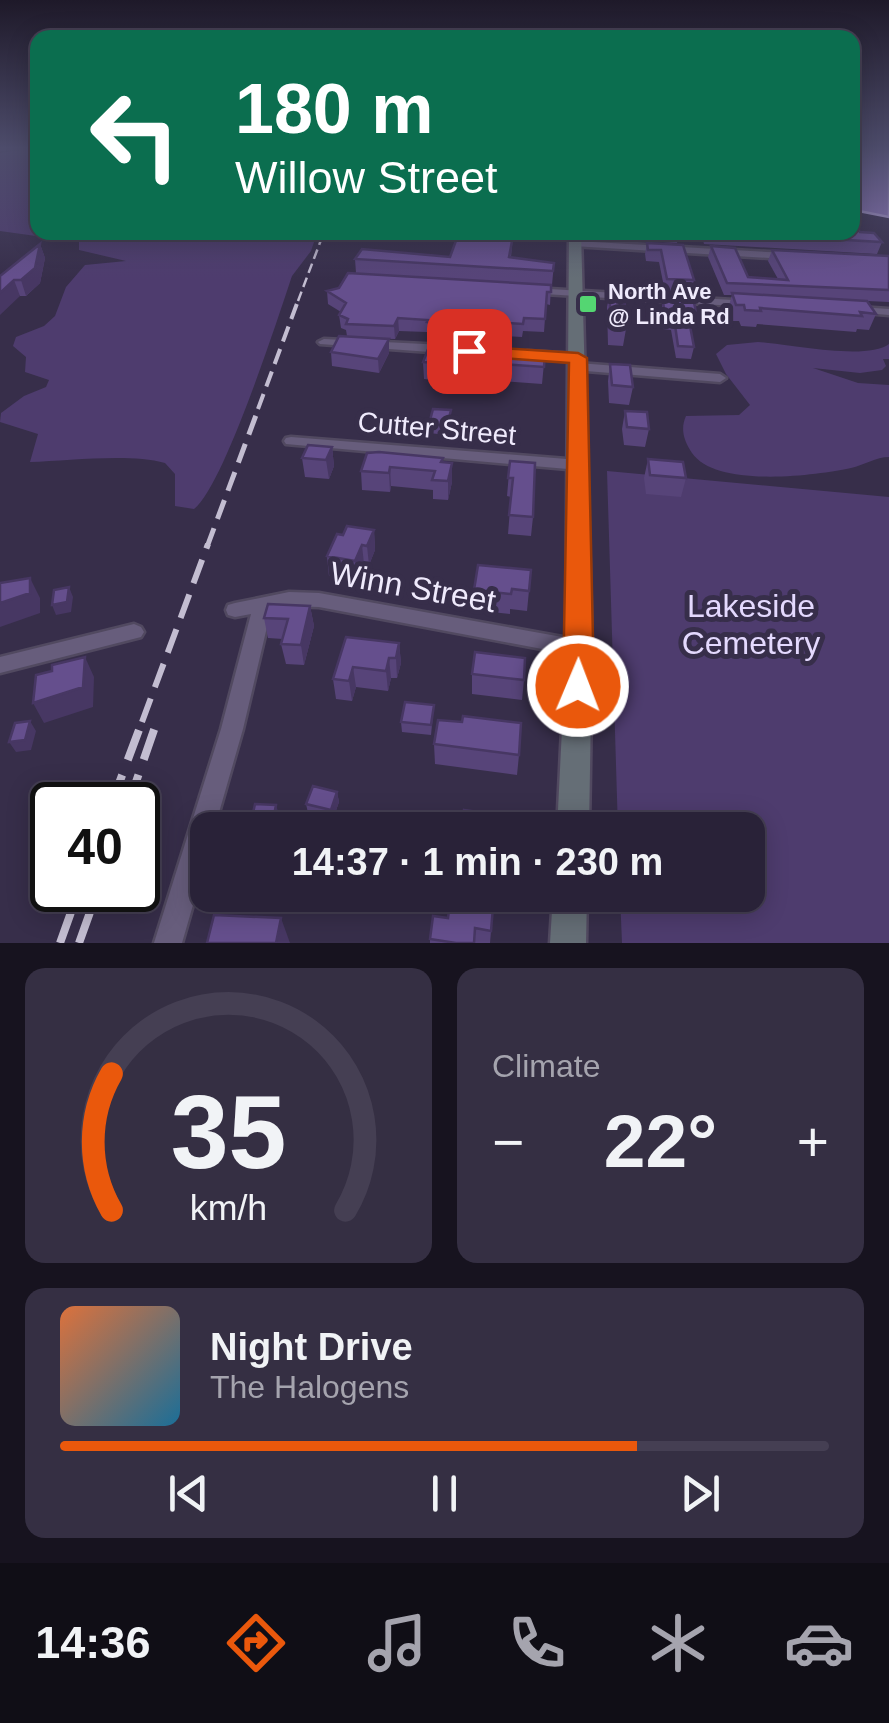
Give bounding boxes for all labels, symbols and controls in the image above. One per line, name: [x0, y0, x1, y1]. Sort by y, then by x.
icon: left: [70, 70, 200, 200]
text: 180 m: [235, 70, 433, 148]
text: Willow Street: [235, 152, 498, 203]
place label: North Ave @ Linda Rd: [608, 279, 730, 329]
marker: North Ave @ Linda Rd: [577, 293, 599, 315]
pin: [427, 309, 512, 394]
icon: arrive: [442, 324, 497, 379]
street label: Cutter Street: [357, 406, 518, 451]
street label: Winn Street: [328, 555, 499, 619]
park label: Lakeside Cemetery: [682, 588, 820, 661]
position arrow: [526, 634, 630, 738]
speed limit sign: 40: [30, 782, 160, 912]
text: 14:37 · 1 min · 230 m: [292, 841, 663, 883]
text: Climate: [492, 1048, 600, 1084]
text: 35: [171, 1074, 286, 1190]
text: 22°: [604, 1099, 717, 1183]
text: −: [492, 1111, 524, 1173]
text: +: [797, 1111, 829, 1173]
text: km/h: [190, 1188, 267, 1228]
text: Night Drive: [210, 1326, 413, 1368]
text: The Halogens: [210, 1369, 409, 1405]
icon: previous: [161, 1466, 216, 1521]
icon: pause: [417, 1466, 472, 1521]
icon: next: [673, 1466, 728, 1521]
icon: directions: [221, 1608, 291, 1678]
icon: music: [362, 1608, 432, 1678]
icon: phone: [502, 1608, 572, 1678]
icon: climate: [643, 1608, 713, 1678]
icon: car: [784, 1608, 854, 1678]
text: 14:36: [35, 1617, 150, 1668]

